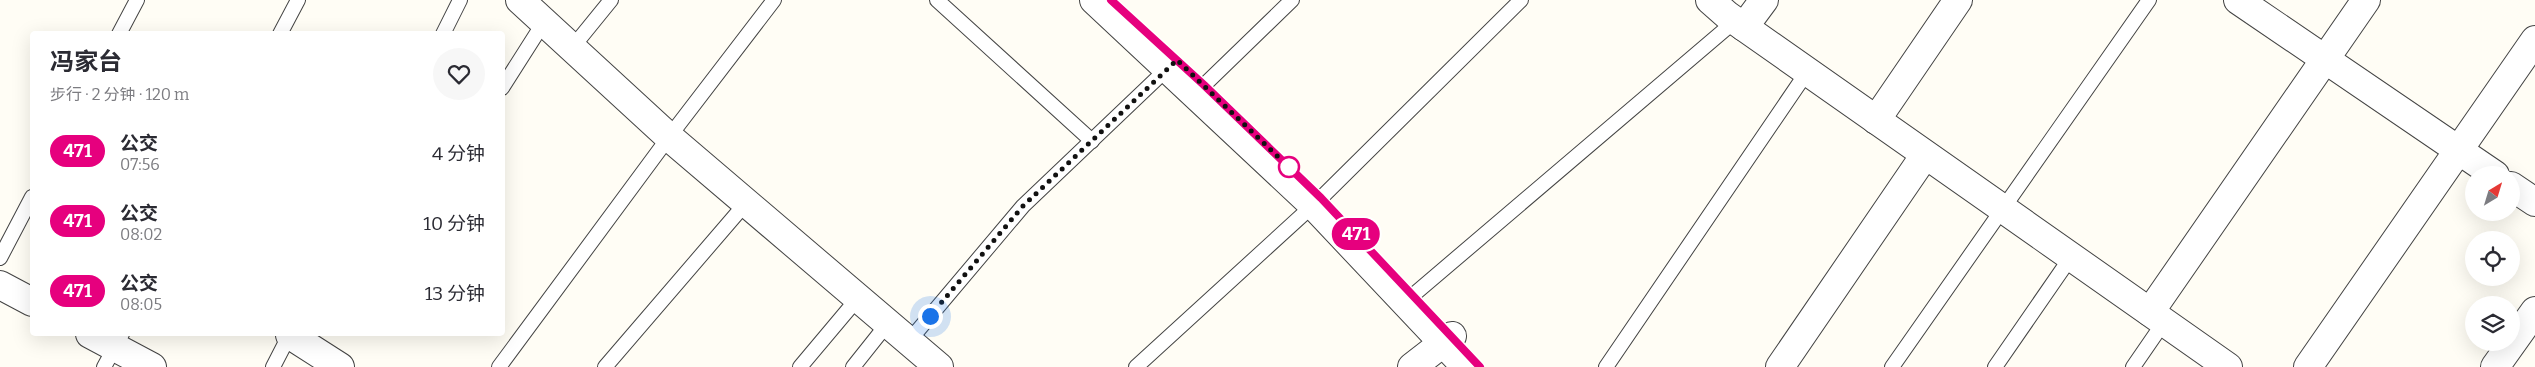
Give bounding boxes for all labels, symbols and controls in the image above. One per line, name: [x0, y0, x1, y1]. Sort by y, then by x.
text: 冯家台: [50, 48, 122, 76]
button: heart: [433, 48, 485, 100]
text: 步行 · 2 分钟 · 120 m: [50, 85, 189, 104]
text: 公交: [120, 132, 158, 155]
text: 471: [63, 140, 92, 162]
text: 4 分钟: [432, 142, 485, 165]
text: 07:56: [120, 155, 160, 174]
unlabelled marker: [1278, 156, 1300, 178]
north arrow: [2465, 166, 2520, 221]
map controls: [2465, 166, 2520, 351]
text: 公交: [120, 202, 158, 225]
text: 471: [63, 210, 92, 232]
text: 10 分钟: [423, 212, 485, 235]
line badge: 471: [1327, 218, 1385, 250]
text: 471: [1342, 223, 1370, 245]
text: 08:02: [120, 225, 162, 244]
button: locate: [2465, 231, 2520, 286]
text: 公交: [120, 272, 158, 295]
text: 471: [63, 280, 92, 302]
text: 13 分钟: [425, 282, 485, 305]
text: 08:05: [120, 295, 162, 314]
button: layers: [2465, 296, 2520, 351]
your location: [918, 304, 943, 329]

